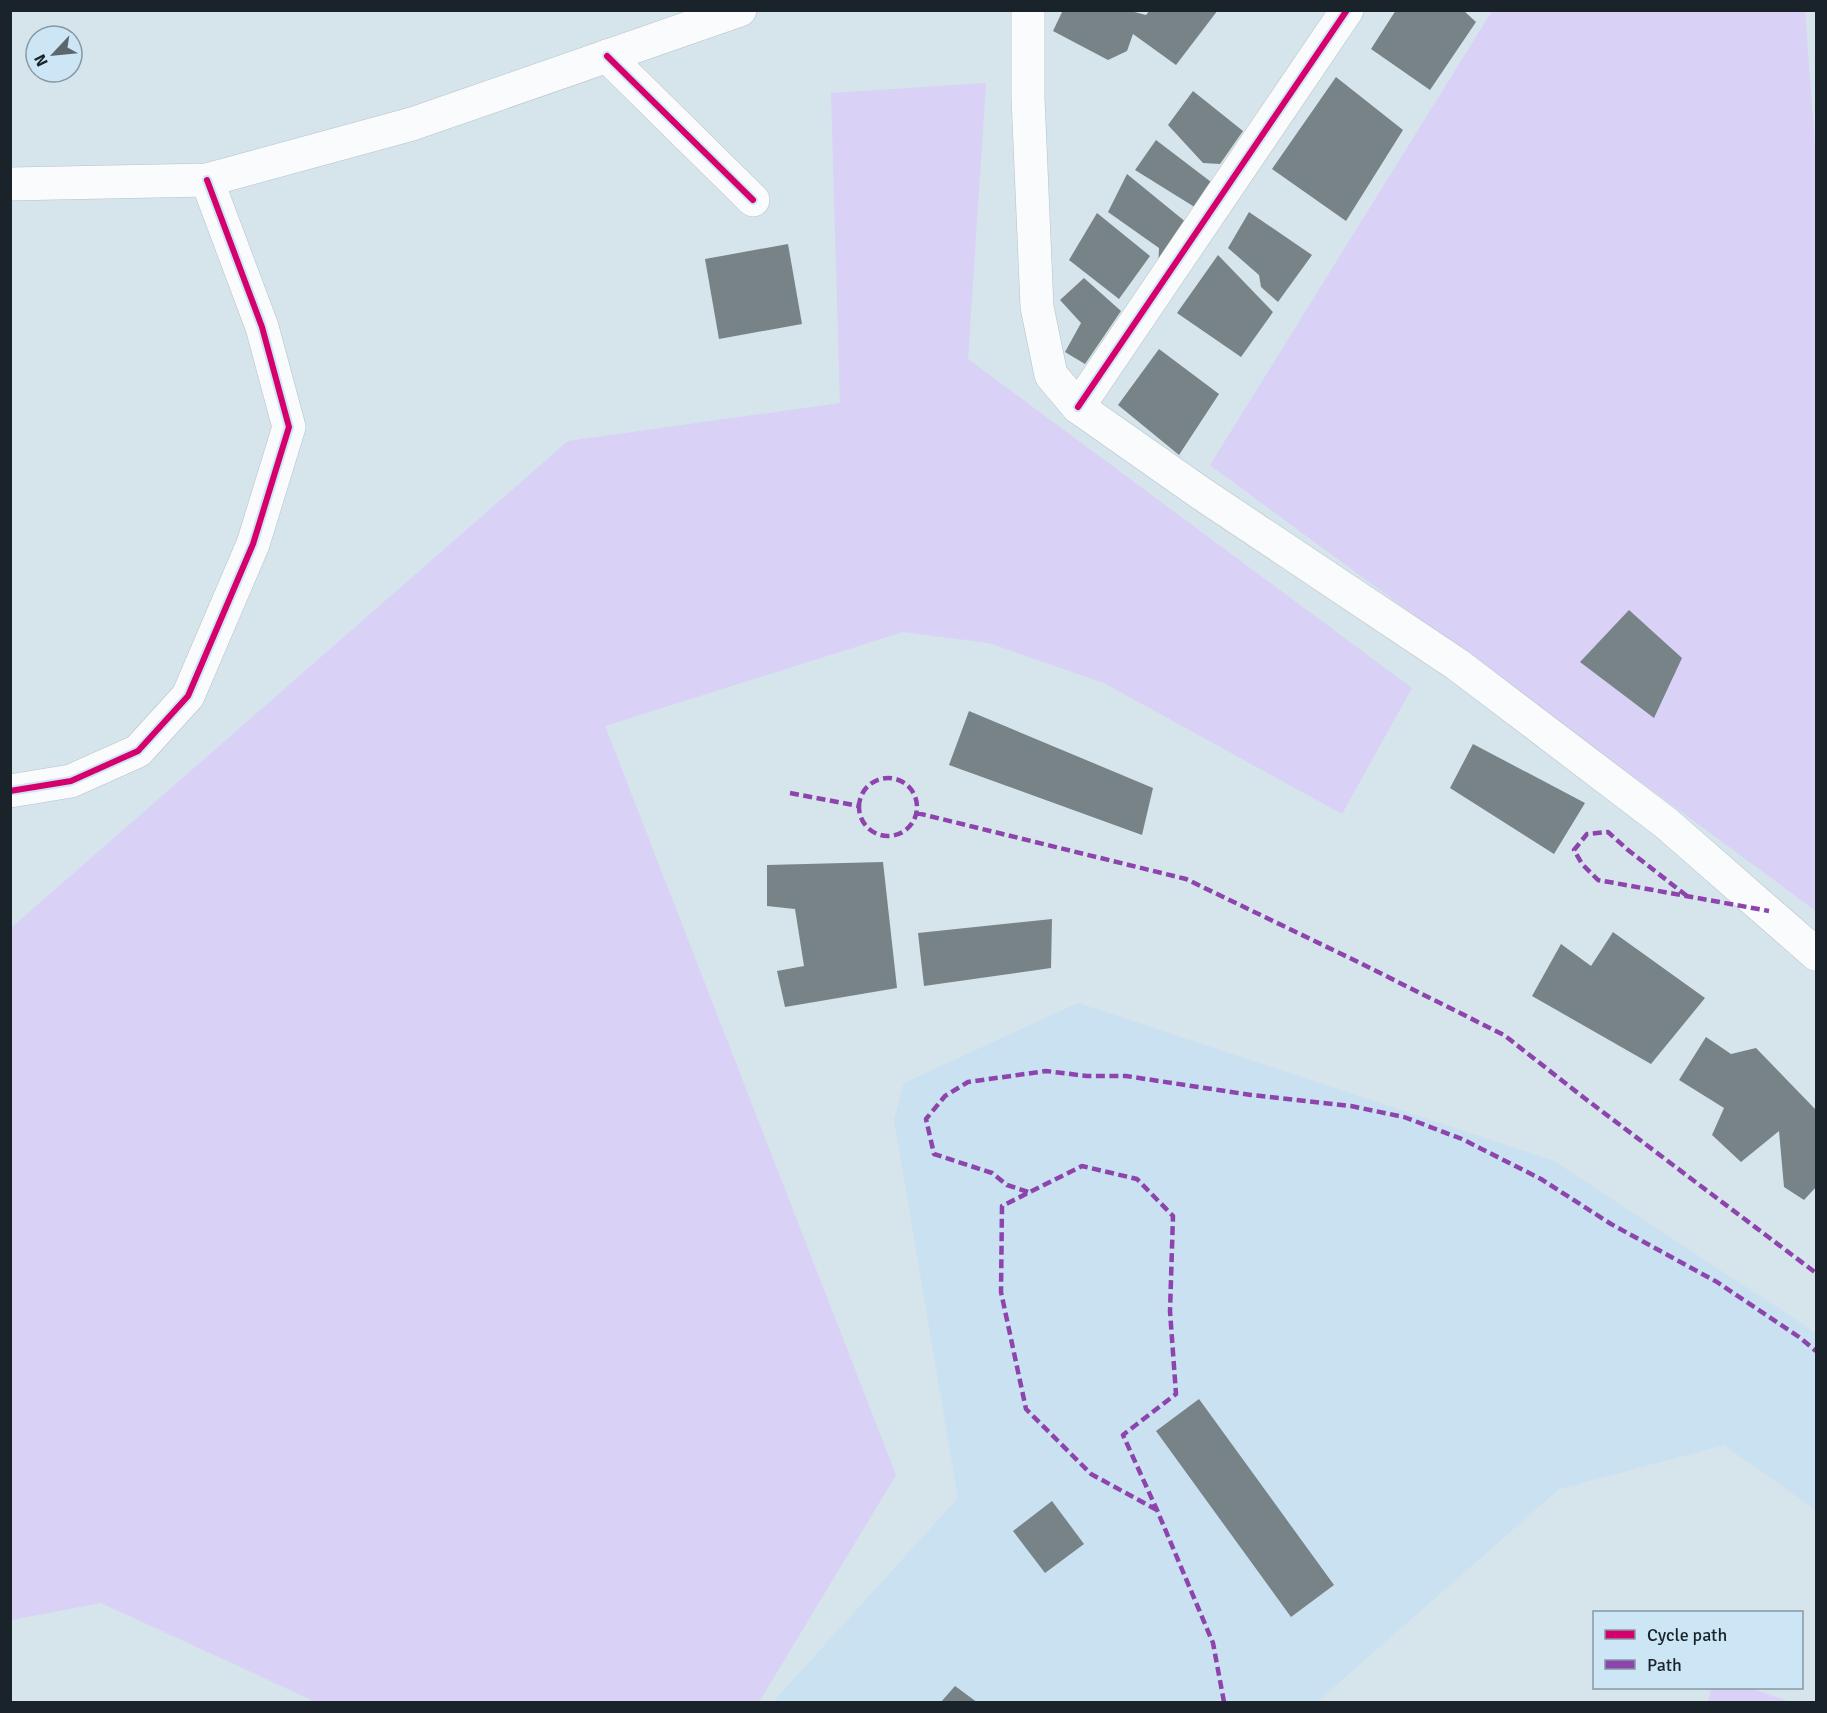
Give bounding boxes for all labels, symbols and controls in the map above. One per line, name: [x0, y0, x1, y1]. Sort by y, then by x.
north arrow: [24, 24, 84, 84]
text: N: [30, 51, 53, 70]
legend: [1593, 1611, 1803, 1689]
text: Cycle path: [1647, 1624, 1727, 1646]
text: Path: [1647, 1654, 1682, 1676]

